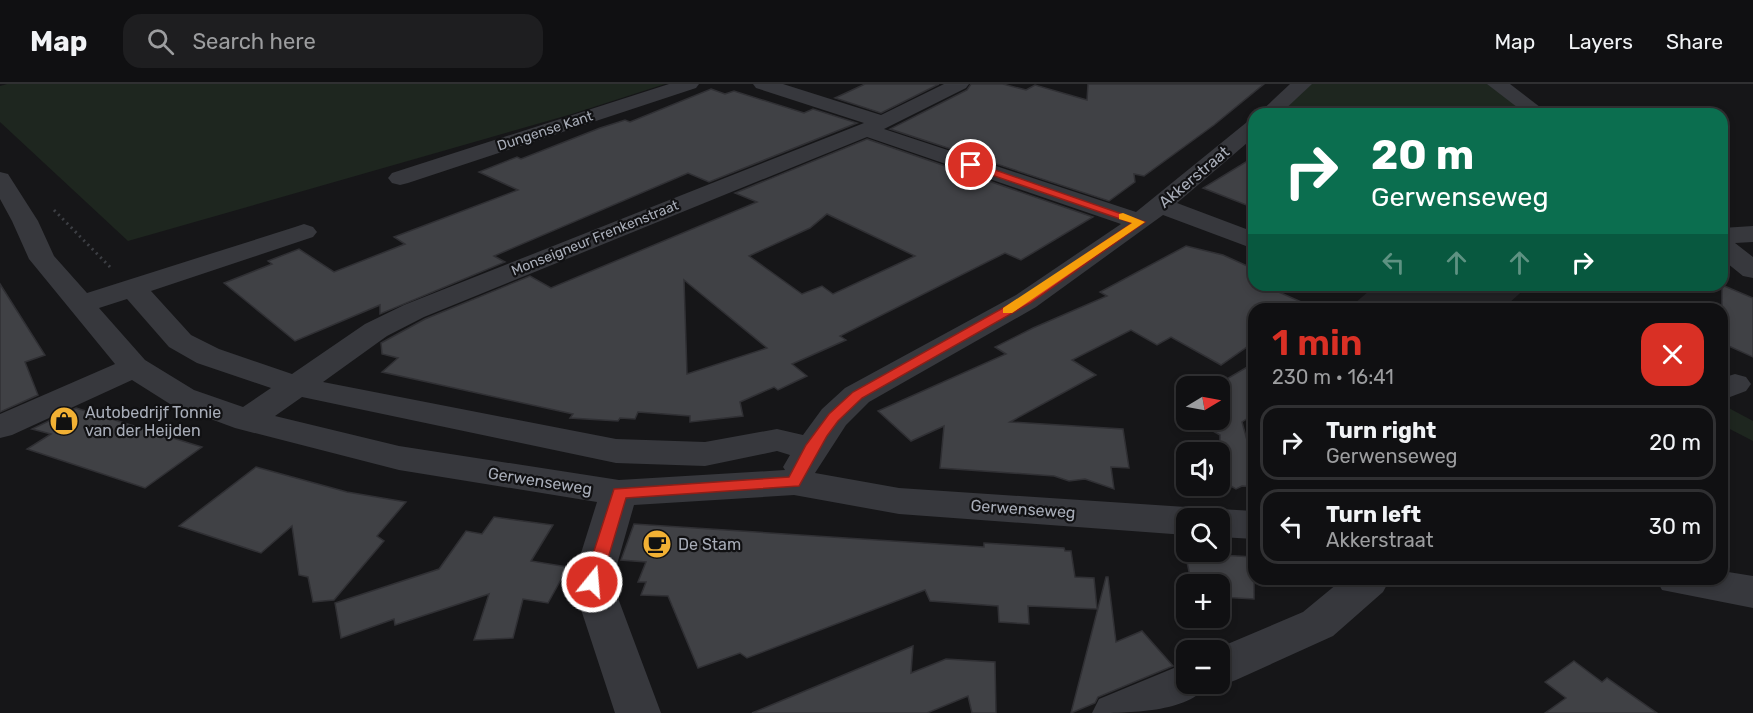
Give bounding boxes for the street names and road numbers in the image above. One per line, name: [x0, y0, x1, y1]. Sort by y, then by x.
street label: Dungense Kant: [495, 107, 595, 154]
street label: Akkerstraat: [1155, 142, 1233, 212]
street label: Monseigneur Frenkenstraat: [509, 196, 682, 279]
street label: Gerwenseweg: [487, 463, 593, 499]
street label: Gerwenseweg: [970, 496, 1076, 522]

